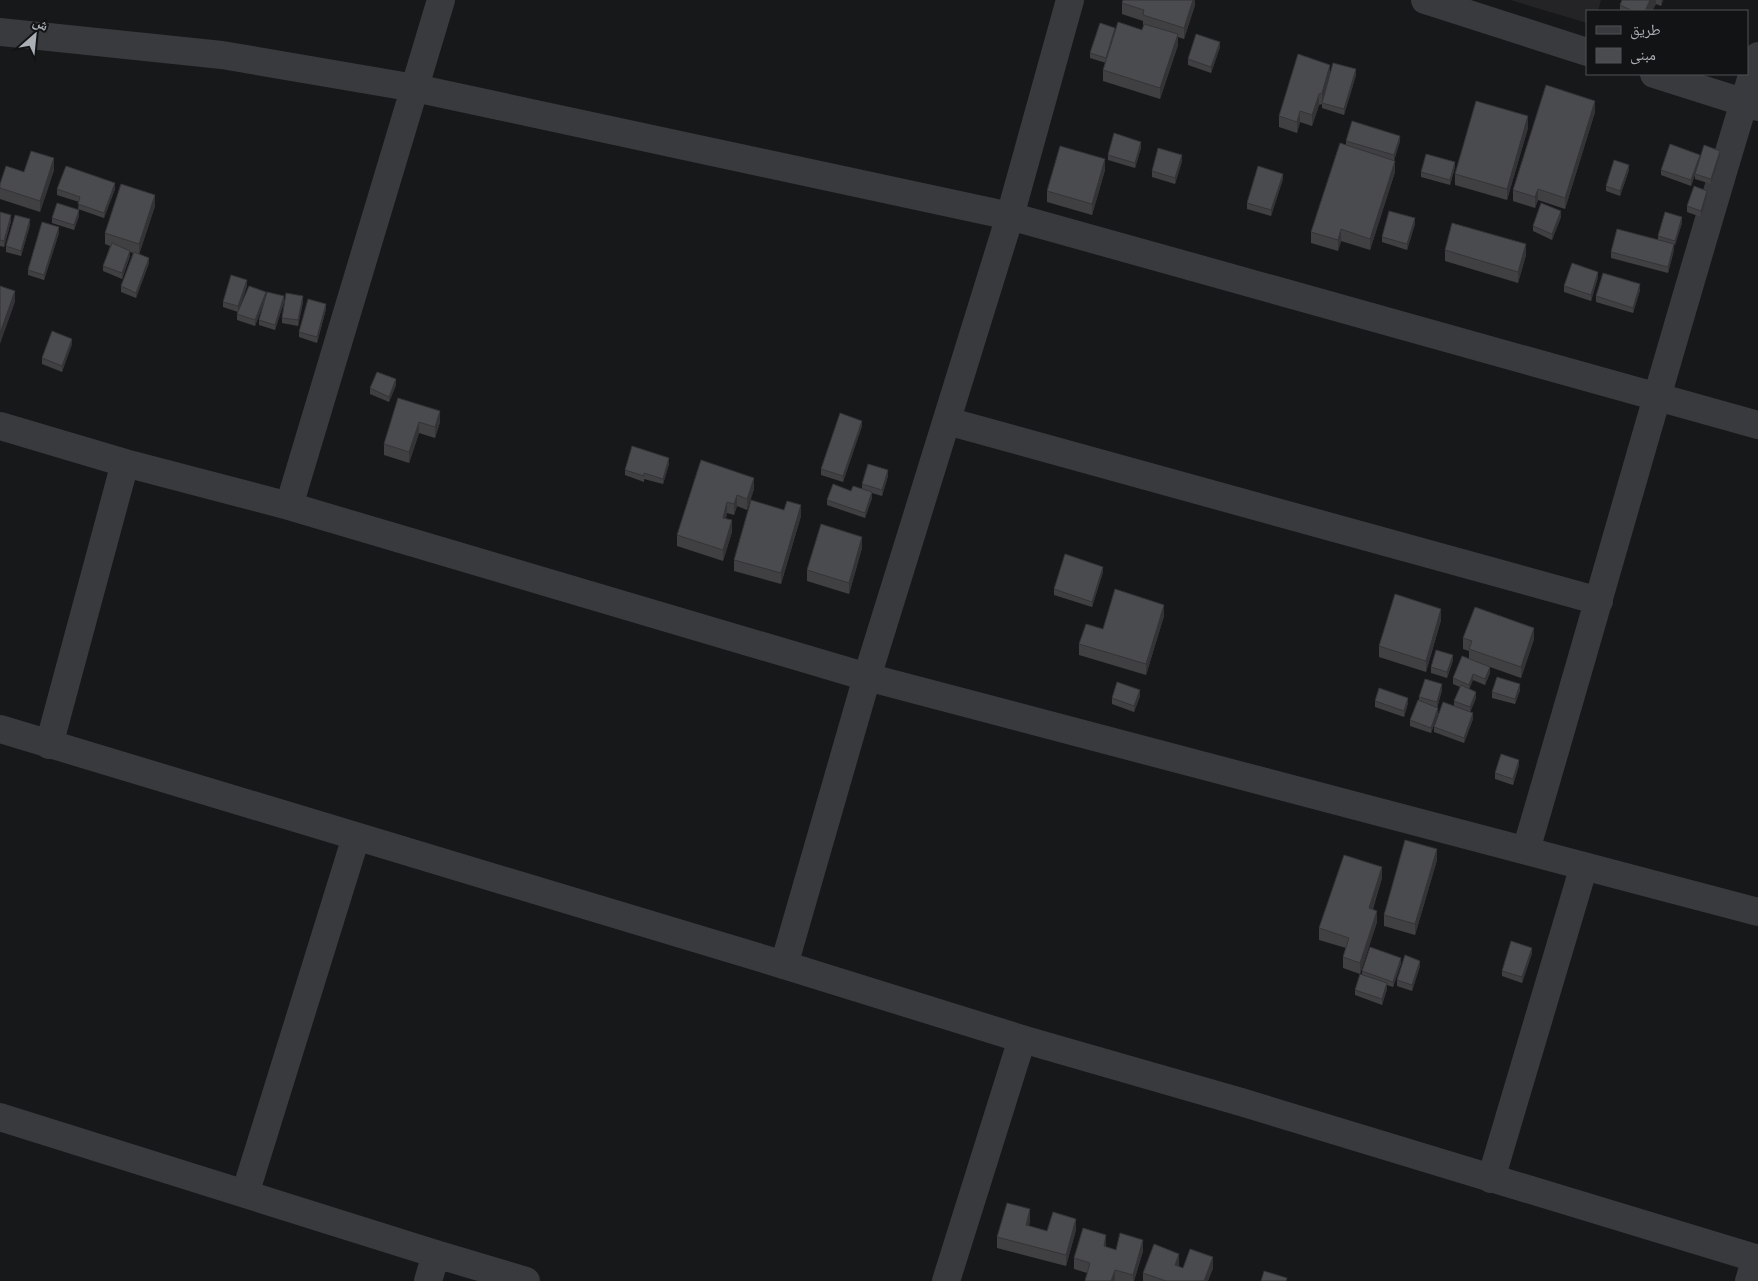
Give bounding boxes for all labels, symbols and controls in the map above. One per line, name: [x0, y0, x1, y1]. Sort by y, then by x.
north arrow: [10, 10, 60, 60]
legend: [1586, 10, 1748, 75]
text: ش: [30, 14, 51, 36]
text: طريق: [1630, 22, 1661, 41]
text: مبنى: [1630, 47, 1656, 66]

